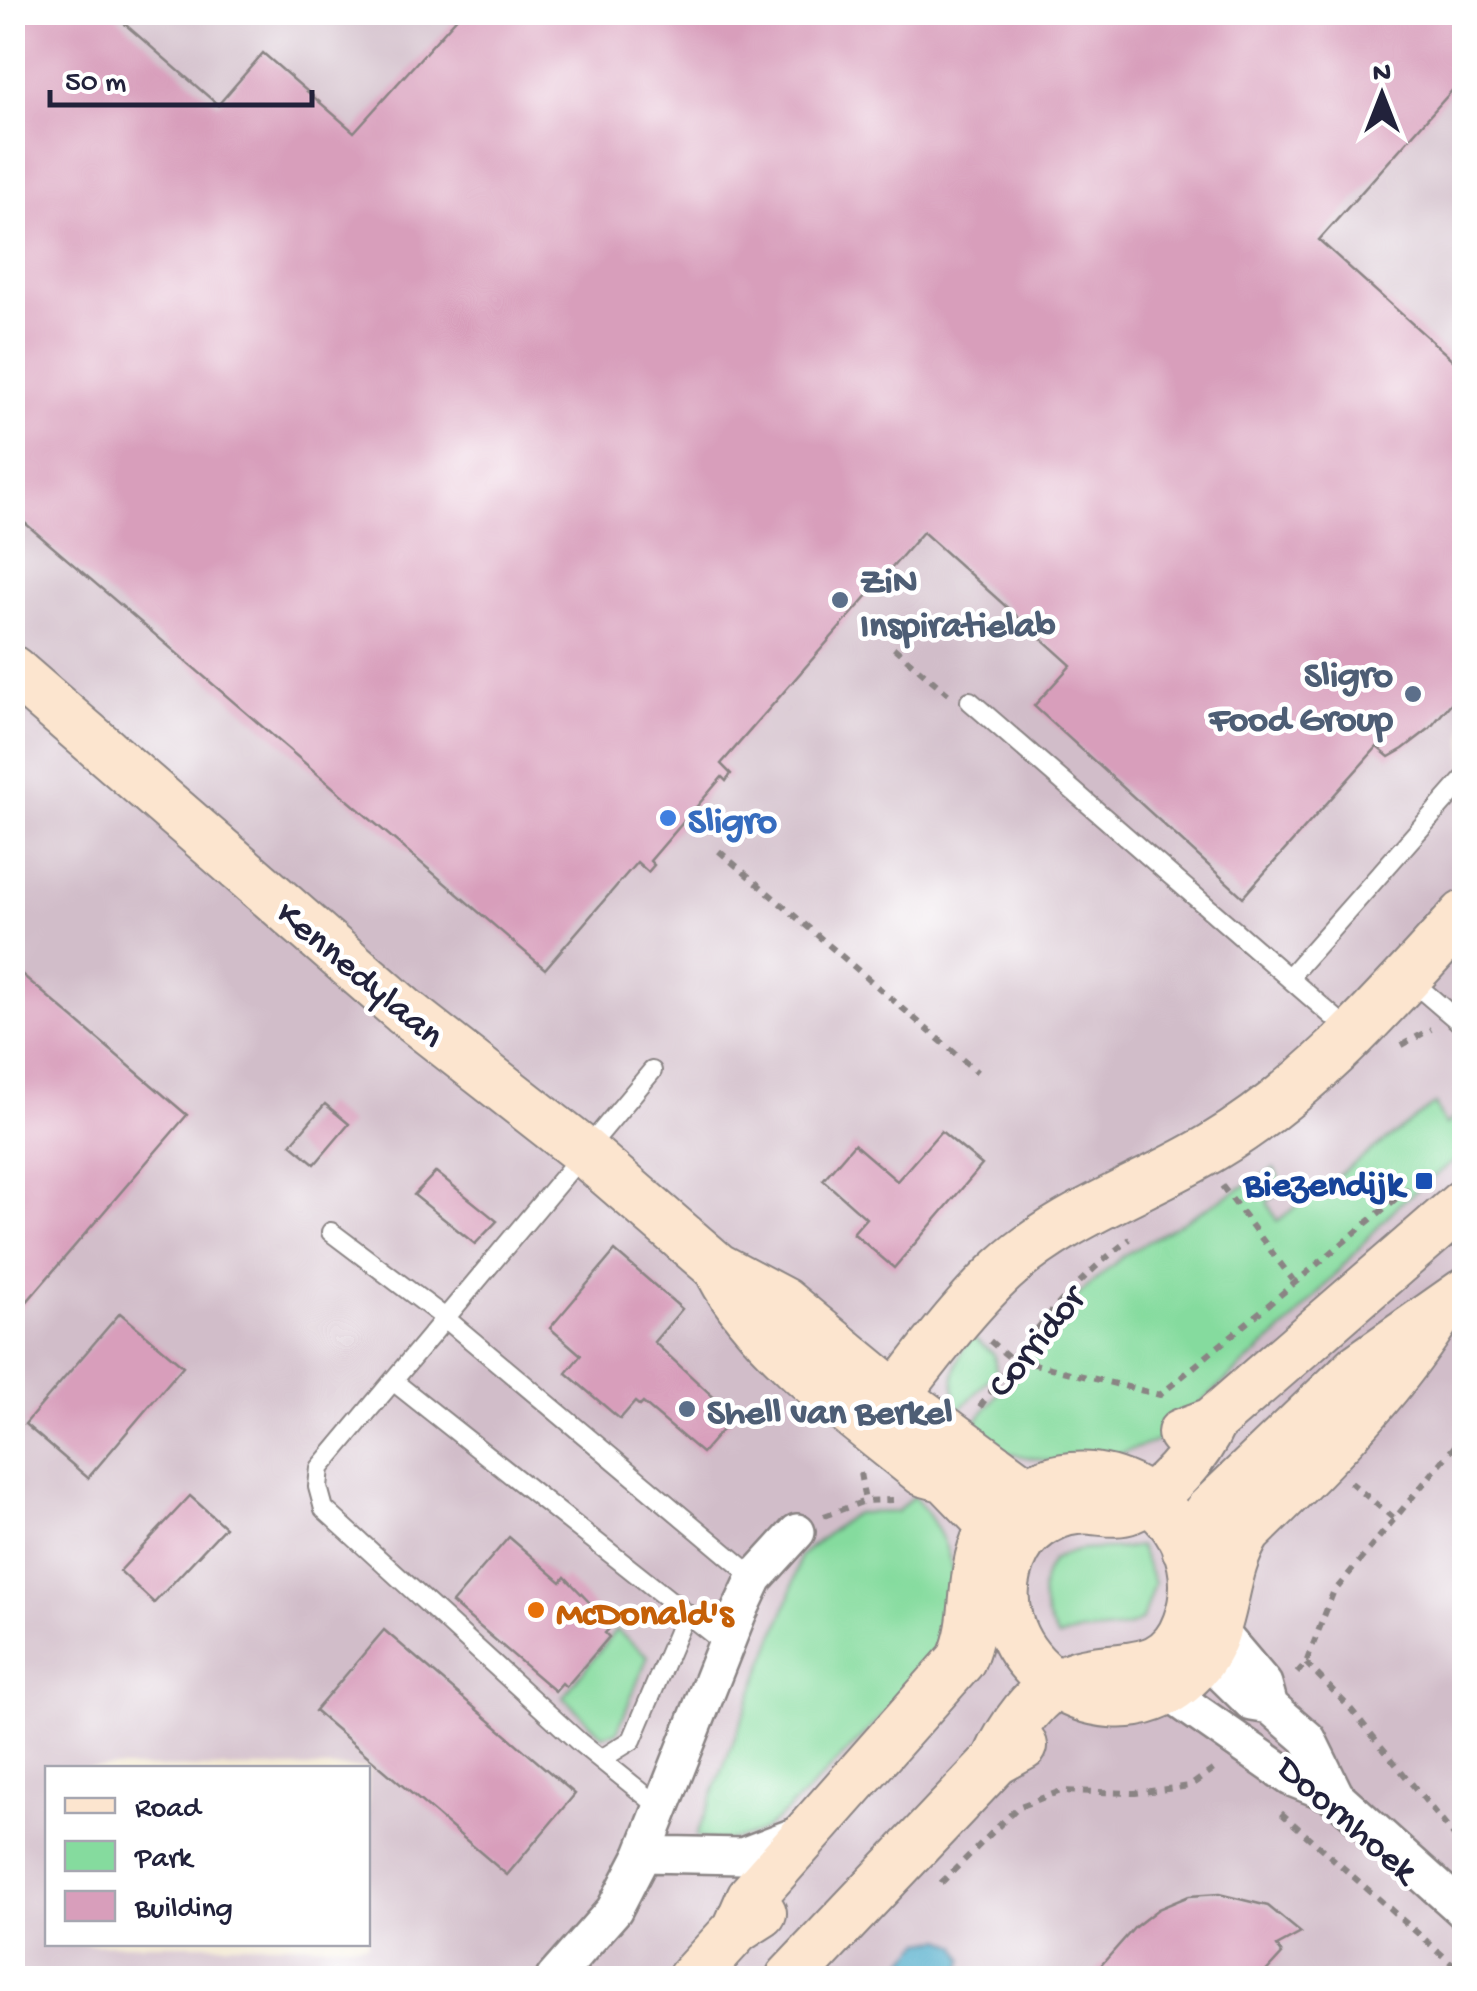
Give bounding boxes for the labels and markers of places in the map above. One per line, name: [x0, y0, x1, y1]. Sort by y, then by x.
place label: ZiN Inspiratielab: [860, 562, 1056, 650]
marker: ZiN Inspiratielab: [829, 589, 851, 611]
place label: Sligro Food Group: [1208, 656, 1393, 744]
marker: Sligro Food Group: [1402, 683, 1424, 705]
place label: Sligro: [688, 802, 777, 846]
marker: Sligro: [657, 807, 679, 829]
place label: Biezendijk: [1242, 1165, 1408, 1209]
marker: Biezendijk: [1413, 1170, 1435, 1192]
place label: Shell van Berkel: [707, 1393, 953, 1437]
marker: Shell van Berkel: [676, 1398, 698, 1420]
place label: McDonald's: [556, 1594, 735, 1638]
marker: McDonald's: [525, 1599, 547, 1621]

